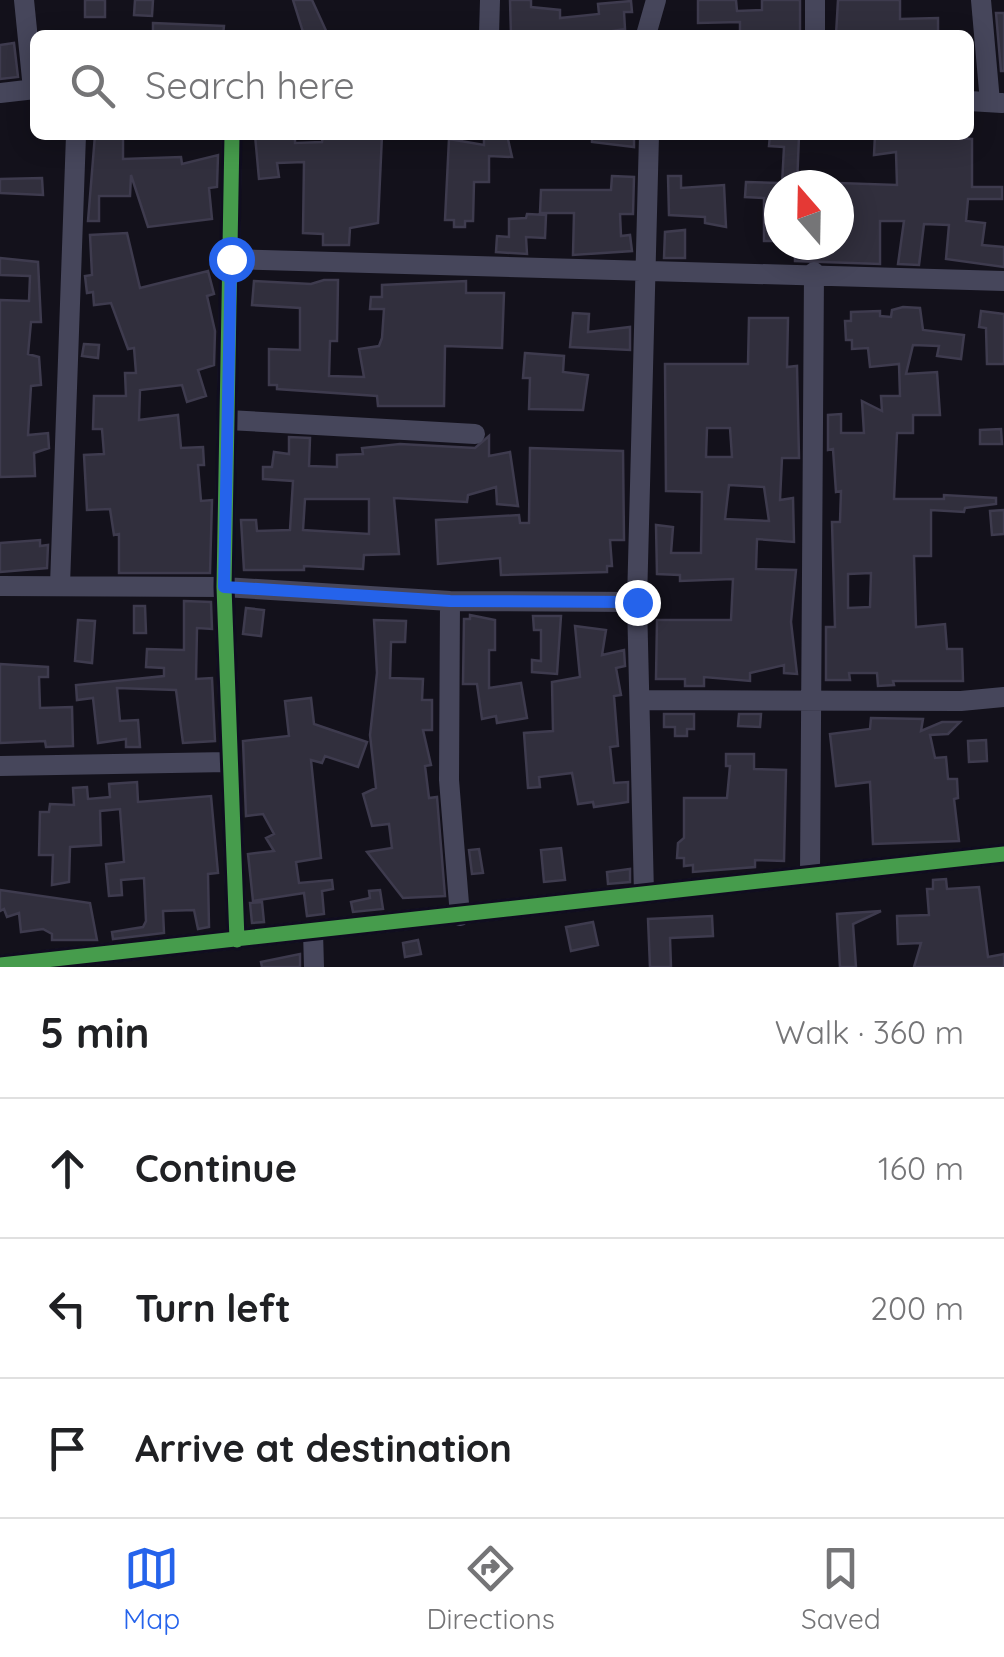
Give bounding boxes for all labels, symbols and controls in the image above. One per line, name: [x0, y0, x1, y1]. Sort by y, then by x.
search box: [30, 30, 974, 140]
icon: search: [65, 58, 120, 113]
text: Search here: [145, 61, 355, 109]
north arrow: [764, 170, 854, 260]
route start: [209, 237, 255, 283]
route end: [615, 580, 661, 626]
text: 5 min: [40, 1006, 150, 1059]
text: Walk · 360 m: [775, 1012, 964, 1052]
icon: ahead: [40, 1141, 95, 1196]
text: Continue: [135, 1144, 297, 1192]
text: 160 m: [878, 1148, 964, 1188]
icon: left: [40, 1281, 95, 1336]
text: Turn left: [135, 1284, 291, 1332]
text: 200 m: [870, 1288, 964, 1328]
icon: arrive: [40, 1421, 95, 1476]
text: Arrive at destination: [135, 1424, 512, 1472]
tab: Map: [123, 1541, 180, 1636]
tab: Directions: [426, 1541, 555, 1636]
tab: Saved: [801, 1541, 881, 1636]

